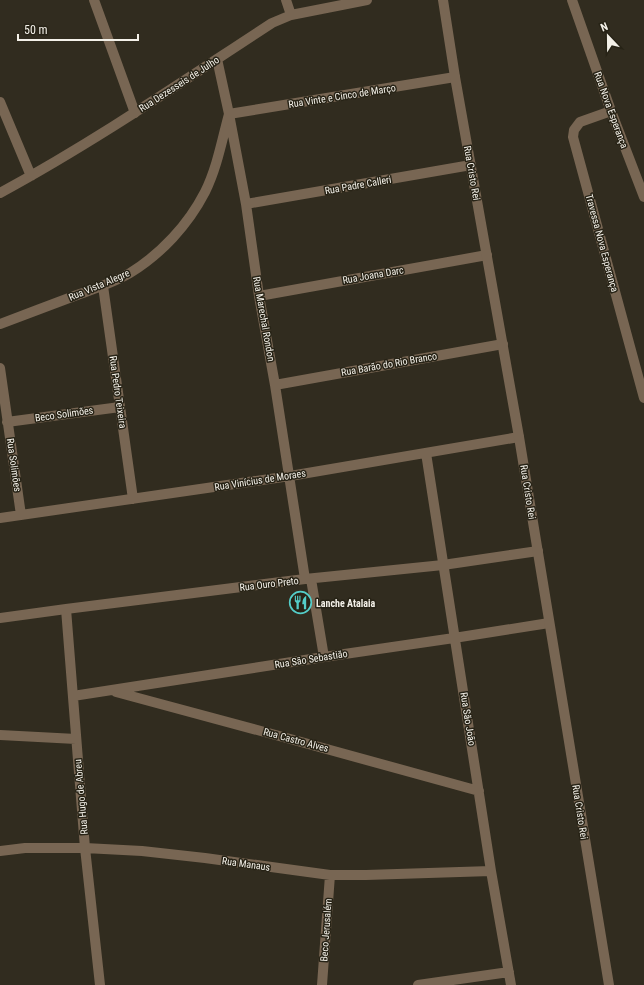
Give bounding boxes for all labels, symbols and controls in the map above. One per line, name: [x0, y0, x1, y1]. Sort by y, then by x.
scale bar: [18, 16, 138, 42]
north arrow: [588, 16, 628, 56]
text: N: [599, 20, 610, 34]
text: 50 m: [24, 23, 48, 37]
street label: Rua Dezesseis de Julho: [137, 54, 221, 114]
street label: Rua Nova Esperança: [592, 70, 630, 150]
street label: Rua Vinte e Cinco de Março: [288, 82, 396, 110]
street label: Rua Cristo Rei: [462, 145, 482, 201]
street label: Rua Padre Calleri: [324, 174, 392, 196]
street label: Travessa Nova Esperança: [584, 193, 620, 293]
street label: Rua Joana Darc: [342, 264, 405, 286]
street label: Rua Vista Alegre: [67, 267, 131, 303]
street label: Rua Marechal Rondon: [251, 276, 277, 362]
street label: Rua Barão do Rio Branco: [340, 350, 438, 378]
street label: Rua Pedro Teixeira: [107, 355, 129, 429]
street label: Beco Solimões: [34, 404, 94, 424]
street label: Rua Solimões: [5, 438, 23, 493]
street label: Rua Cristo Rei: [518, 464, 538, 520]
street label: Rua Vinícius de Moraes: [214, 467, 307, 493]
street label: Rua Ouro Preto: [239, 575, 299, 593]
restaurant icon: Lanche Atalaia: [288, 590, 314, 616]
place label: Lanche Atalaia: [316, 598, 375, 609]
street label: Rua São Sebastião: [274, 648, 348, 670]
street label: Rua São João: [458, 691, 478, 747]
street label: Rua Castro Alves: [262, 726, 330, 754]
street label: Rua Hugo de Abreu: [72, 759, 90, 835]
street label: Rua Cristo Rei: [570, 784, 590, 840]
street label: Rua Manaus: [221, 855, 271, 873]
street label: Beco Jerusalém: [318, 898, 334, 962]

